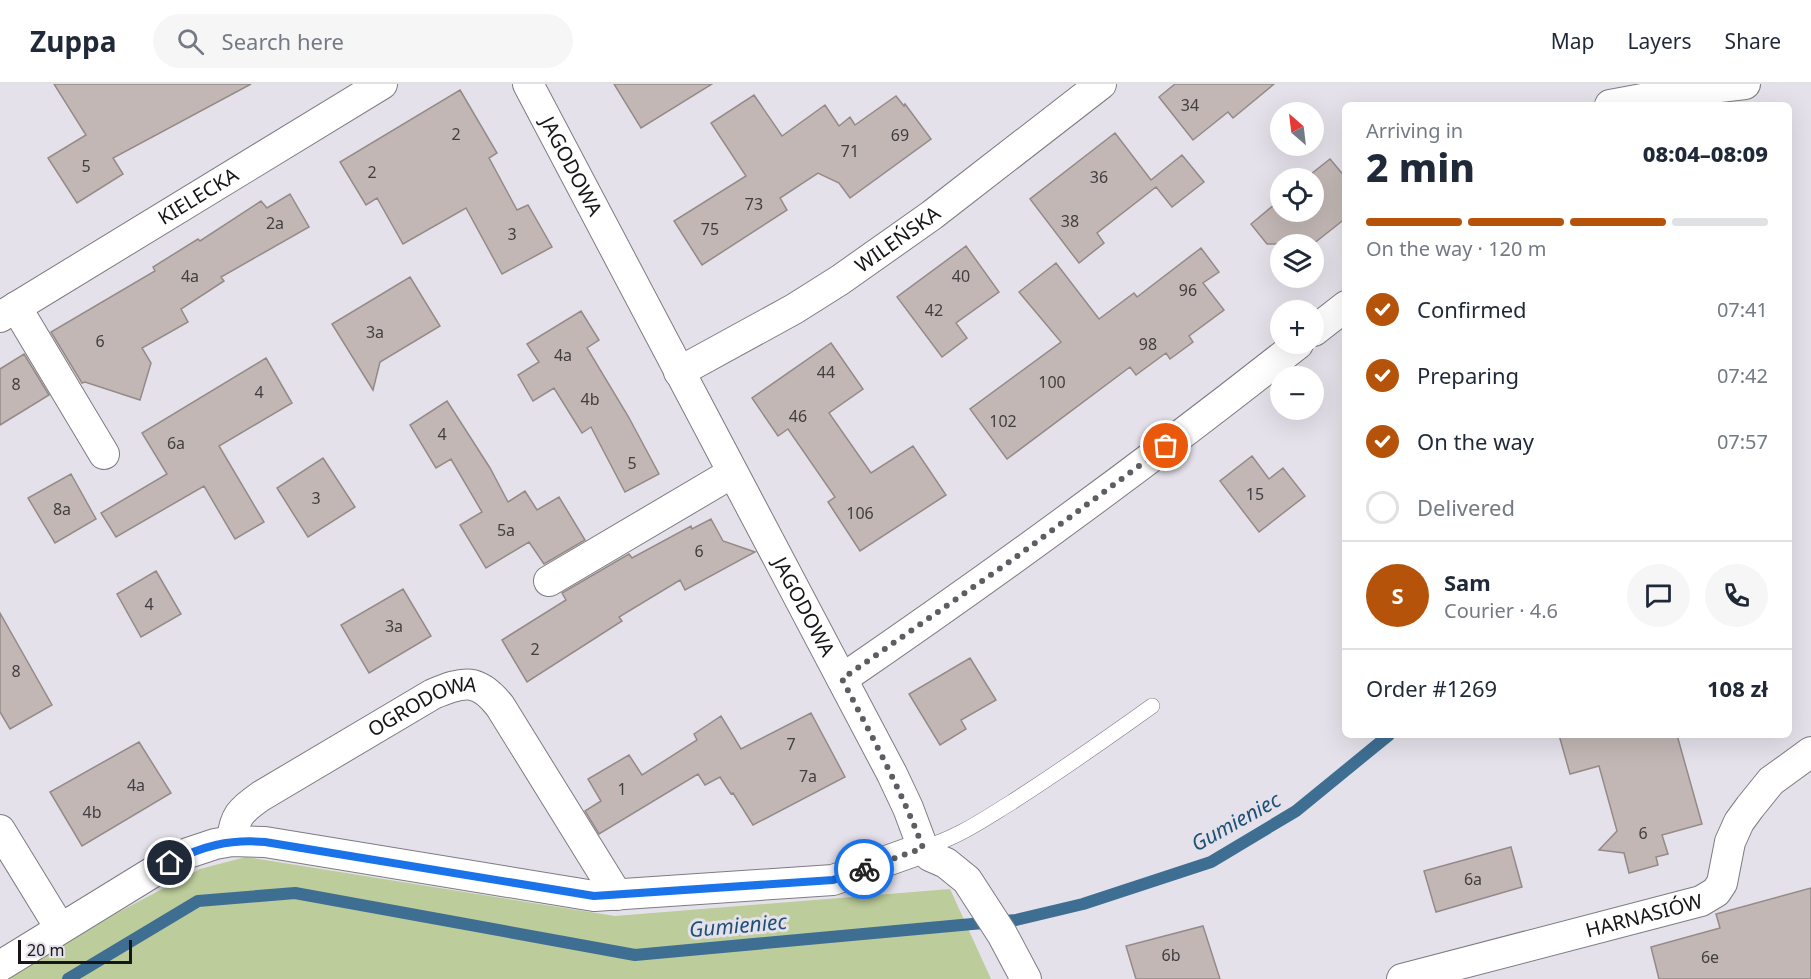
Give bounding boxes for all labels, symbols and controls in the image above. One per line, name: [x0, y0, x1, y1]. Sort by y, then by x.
search box: [153, 14, 573, 68]
text: Zuppa: [30, 22, 117, 60]
icon: search: [174, 25, 207, 58]
text: Search here: [222, 26, 344, 56]
text: Map: [1551, 27, 1595, 55]
text: Layers: [1628, 27, 1692, 55]
text: Share: [1725, 27, 1781, 55]
house number: 34: [1181, 94, 1199, 116]
north arrow: [1270, 102, 1324, 156]
map controls: [1270, 102, 1324, 420]
street label: JAGODOWA: [534, 110, 609, 221]
text: Arriving in: [1366, 117, 1463, 144]
house number: 2: [451, 123, 461, 145]
house number: 69: [891, 124, 909, 146]
text: 08:04–08:09: [1643, 138, 1768, 168]
house number: 71: [841, 140, 859, 162]
text: 2 min: [1366, 140, 1475, 193]
house number: 5: [81, 155, 91, 177]
street label: KIELECKA: [152, 161, 243, 231]
house number: 2: [367, 161, 377, 183]
house number: 36: [1090, 166, 1108, 188]
button: locate: [1270, 168, 1324, 222]
house number: 73: [745, 193, 763, 215]
street label: WILEŃSKA: [849, 199, 946, 278]
house number: 38: [1061, 210, 1079, 232]
house number: 2a: [266, 212, 284, 234]
house number: 75: [701, 218, 719, 240]
house number: 3: [507, 223, 517, 245]
button: layers: [1270, 234, 1324, 288]
text: On the way · 120 m: [1366, 235, 1546, 262]
house number: 4a: [181, 265, 199, 287]
house number: 40: [952, 265, 970, 287]
house number: 96: [1179, 279, 1197, 301]
icon: check: [1366, 293, 1399, 326]
text: Confirmed: [1417, 294, 1527, 324]
text: 07:41: [1717, 296, 1768, 323]
house number: 42: [925, 299, 943, 321]
button: +: [1270, 300, 1324, 354]
house number: 3a: [366, 321, 384, 343]
house number: 6: [95, 330, 105, 352]
house number: 98: [1139, 333, 1157, 355]
house number: 4a: [554, 344, 572, 366]
icon: check: [1366, 359, 1399, 392]
text: Preparing: [1417, 360, 1519, 390]
house number: 44: [817, 361, 835, 383]
text: 07:42: [1717, 362, 1768, 389]
button: −: [1270, 366, 1324, 420]
house number: 100: [1038, 371, 1066, 393]
house number: 8: [11, 373, 21, 395]
house number: 4: [254, 381, 264, 403]
house number: 4b: [581, 388, 600, 410]
house number: 46: [789, 405, 807, 427]
house number: 102: [989, 410, 1017, 432]
pin: [1140, 420, 1191, 471]
house number: 4: [437, 423, 447, 445]
icon: check: [1366, 425, 1399, 458]
text: On the way: [1417, 426, 1534, 456]
text: 07:57: [1717, 428, 1768, 455]
icon: bag: [1149, 429, 1182, 462]
house number: 6a: [167, 432, 185, 454]
house number: 5: [627, 452, 637, 474]
house number: 15: [1246, 483, 1264, 505]
house number: 3: [311, 487, 321, 509]
text: Delivered: [1417, 492, 1515, 522]
house number: 8a: [53, 498, 71, 520]
house number: 106: [846, 502, 874, 524]
house number: 5a: [497, 519, 515, 541]
house number: 6: [694, 540, 704, 562]
street label: JAGODOWA: [766, 550, 842, 661]
button: chat: [1627, 564, 1690, 627]
button: phone: [1705, 564, 1768, 627]
text: Sam: [1444, 567, 1491, 597]
text: S: [1391, 580, 1404, 610]
house number: 4: [144, 593, 154, 615]
text: Courier · 4.6: [1444, 597, 1558, 624]
house number: 3a: [385, 615, 403, 637]
house number: 2: [530, 638, 540, 660]
house number: 8: [11, 660, 21, 682]
street label: OGRODOWA: [362, 670, 479, 743]
text: Order #1269: [1366, 673, 1497, 703]
text: 108 zł: [1707, 673, 1768, 703]
house number: 7: [786, 733, 796, 755]
house number: 7a: [799, 765, 817, 787]
house number: 4a: [127, 774, 145, 796]
house number: 1: [617, 778, 627, 800]
water label: Gumieniec: [1186, 785, 1286, 857]
house number: 4b: [83, 801, 102, 823]
house number: 6: [1638, 822, 1648, 844]
pin: [144, 837, 195, 888]
courier: [834, 839, 894, 899]
icon: home: [153, 846, 186, 879]
icon: bike: [848, 853, 881, 886]
house number: 6a: [1464, 868, 1482, 890]
street label: HARNASIÓW: [1582, 887, 1706, 944]
water label: Gumieniec: [688, 907, 789, 943]
scale bar: [18, 937, 132, 964]
text: 20 m: [27, 939, 64, 961]
house number: 6b: [1162, 944, 1181, 966]
house number: 6e: [1701, 946, 1719, 968]

